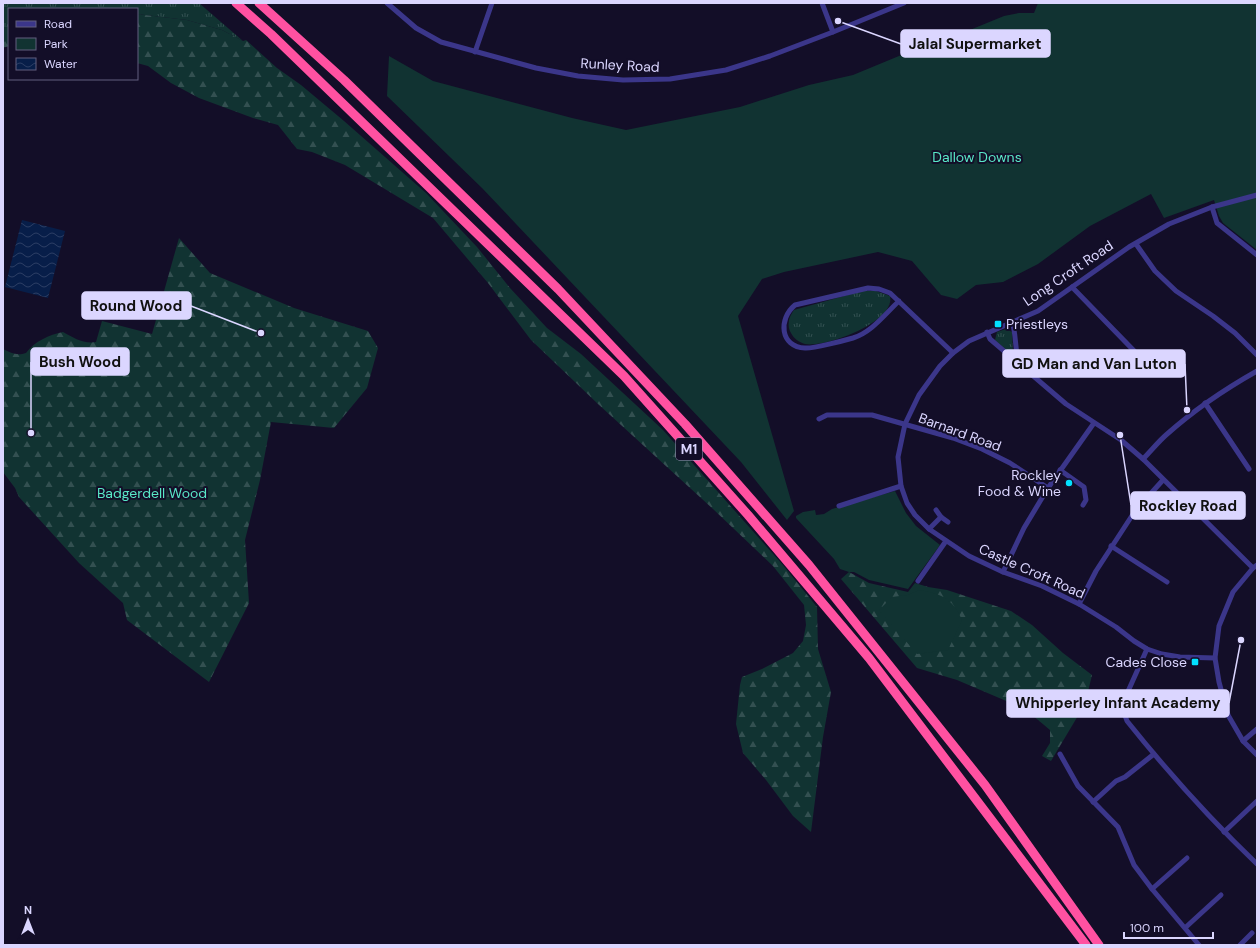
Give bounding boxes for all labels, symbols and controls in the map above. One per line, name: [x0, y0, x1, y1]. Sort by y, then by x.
legend: [8, 8, 138, 80]
text: Road: [44, 16, 72, 32]
callout: Jalal Supermarket: [901, 30, 1050, 57]
text: Jalal Supermarket: [908, 34, 1042, 54]
text: Park: [44, 36, 68, 52]
street label: Runley Road: [580, 54, 660, 76]
text: Water: [44, 56, 78, 72]
park label: Dallow Downs: [932, 148, 1022, 166]
street label: Long Croft Road: [1020, 236, 1116, 310]
callout: Round Wood: [82, 292, 191, 319]
text: Round Wood: [90, 296, 182, 316]
place label: Priestleys: [1006, 315, 1068, 333]
marker: Priestleys: [993, 319, 1003, 329]
callout: Bush Wood: [31, 348, 129, 375]
callout: GD Man and Van Luton: [1003, 350, 1185, 377]
text: Bush Wood: [39, 352, 121, 372]
text: GD Man and Van Luton: [1011, 354, 1177, 374]
street label: Barnard Road: [916, 409, 1004, 455]
road number: M1: [676, 438, 702, 460]
place label: Rockley Food & Wine: [978, 466, 1061, 500]
marker: Rockley Food & Wine: [1064, 478, 1074, 488]
park label: Badgerdell Wood: [97, 484, 207, 502]
callout: Rockley Road: [1131, 492, 1245, 519]
text: Rockley Road: [1139, 496, 1237, 516]
street label: Castle Croft Road: [976, 539, 1088, 603]
place label: Cades Close: [1105, 653, 1187, 671]
marker: Cades Close: [1190, 657, 1200, 667]
callout: Whipperley Infant Academy: [1007, 690, 1229, 717]
text: Whipperley Infant Academy: [1015, 693, 1221, 713]
north arrow: [8, 900, 48, 940]
text: N: [24, 903, 32, 917]
scale bar: [1124, 914, 1213, 940]
text: 100 m: [1130, 920, 1164, 936]

